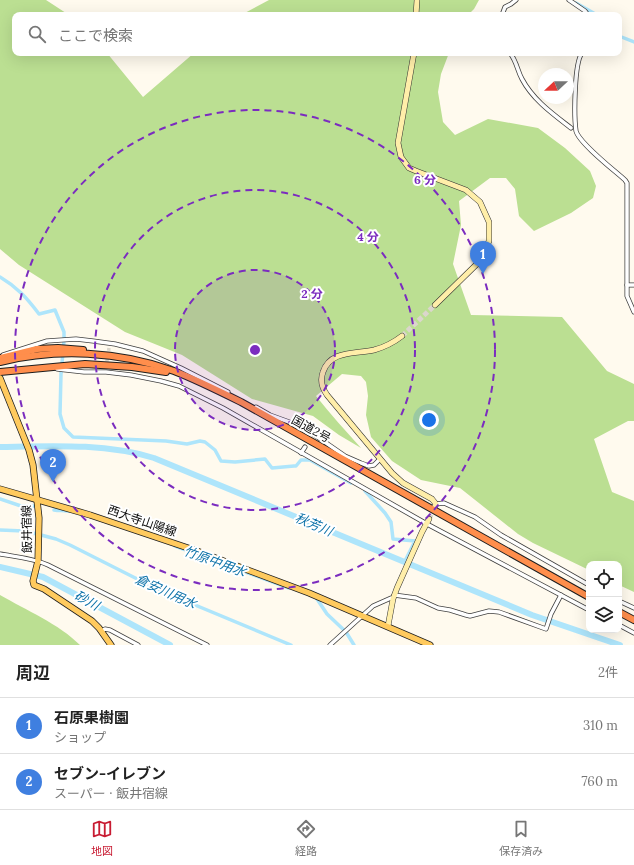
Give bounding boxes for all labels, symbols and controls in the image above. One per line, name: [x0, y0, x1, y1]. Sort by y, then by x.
search box: [12, 12, 622, 56]
icon: search: [26, 23, 48, 45]
text: ここで検索: [58, 26, 133, 45]
north arrow: [538, 68, 574, 104]
text: 6 分: [414, 172, 436, 187]
text: 4 分: [357, 229, 379, 244]
pin: 1: [470, 241, 496, 274]
text: 2 分: [301, 286, 323, 301]
centre of rings: [248, 343, 262, 357]
your location: [419, 410, 439, 430]
street label: 国道2号: [289, 412, 333, 445]
pin: 2: [40, 449, 66, 482]
street label: 西大寺山陽線: [106, 502, 179, 539]
street label: 飯井宿線: [19, 505, 34, 553]
water label: 秋芳川: [293, 509, 337, 541]
water label: 竹原中用水: [181, 542, 250, 581]
map controls: [586, 561, 622, 633]
button: locate: [586, 561, 622, 597]
water label: 倉安川用水: [133, 570, 201, 613]
water label: 砂川: [71, 587, 104, 615]
button: layers: [586, 597, 622, 633]
text: 周辺: [16, 662, 50, 684]
text: 2件: [598, 664, 618, 681]
text: 石原果樹園: [54, 708, 129, 727]
text: 1: [26, 717, 32, 734]
text: 310 m: [583, 717, 618, 734]
text: ショップ: [54, 729, 106, 746]
text: セブン-イレブン: [54, 764, 166, 783]
text: 2: [26, 773, 32, 790]
text: 760 m: [581, 773, 618, 790]
text: スーパー · 飯井宿線: [54, 785, 168, 802]
tab: 地図: [91, 818, 113, 858]
tab: 経路: [295, 818, 317, 858]
tab: 保存済み: [499, 818, 543, 858]

